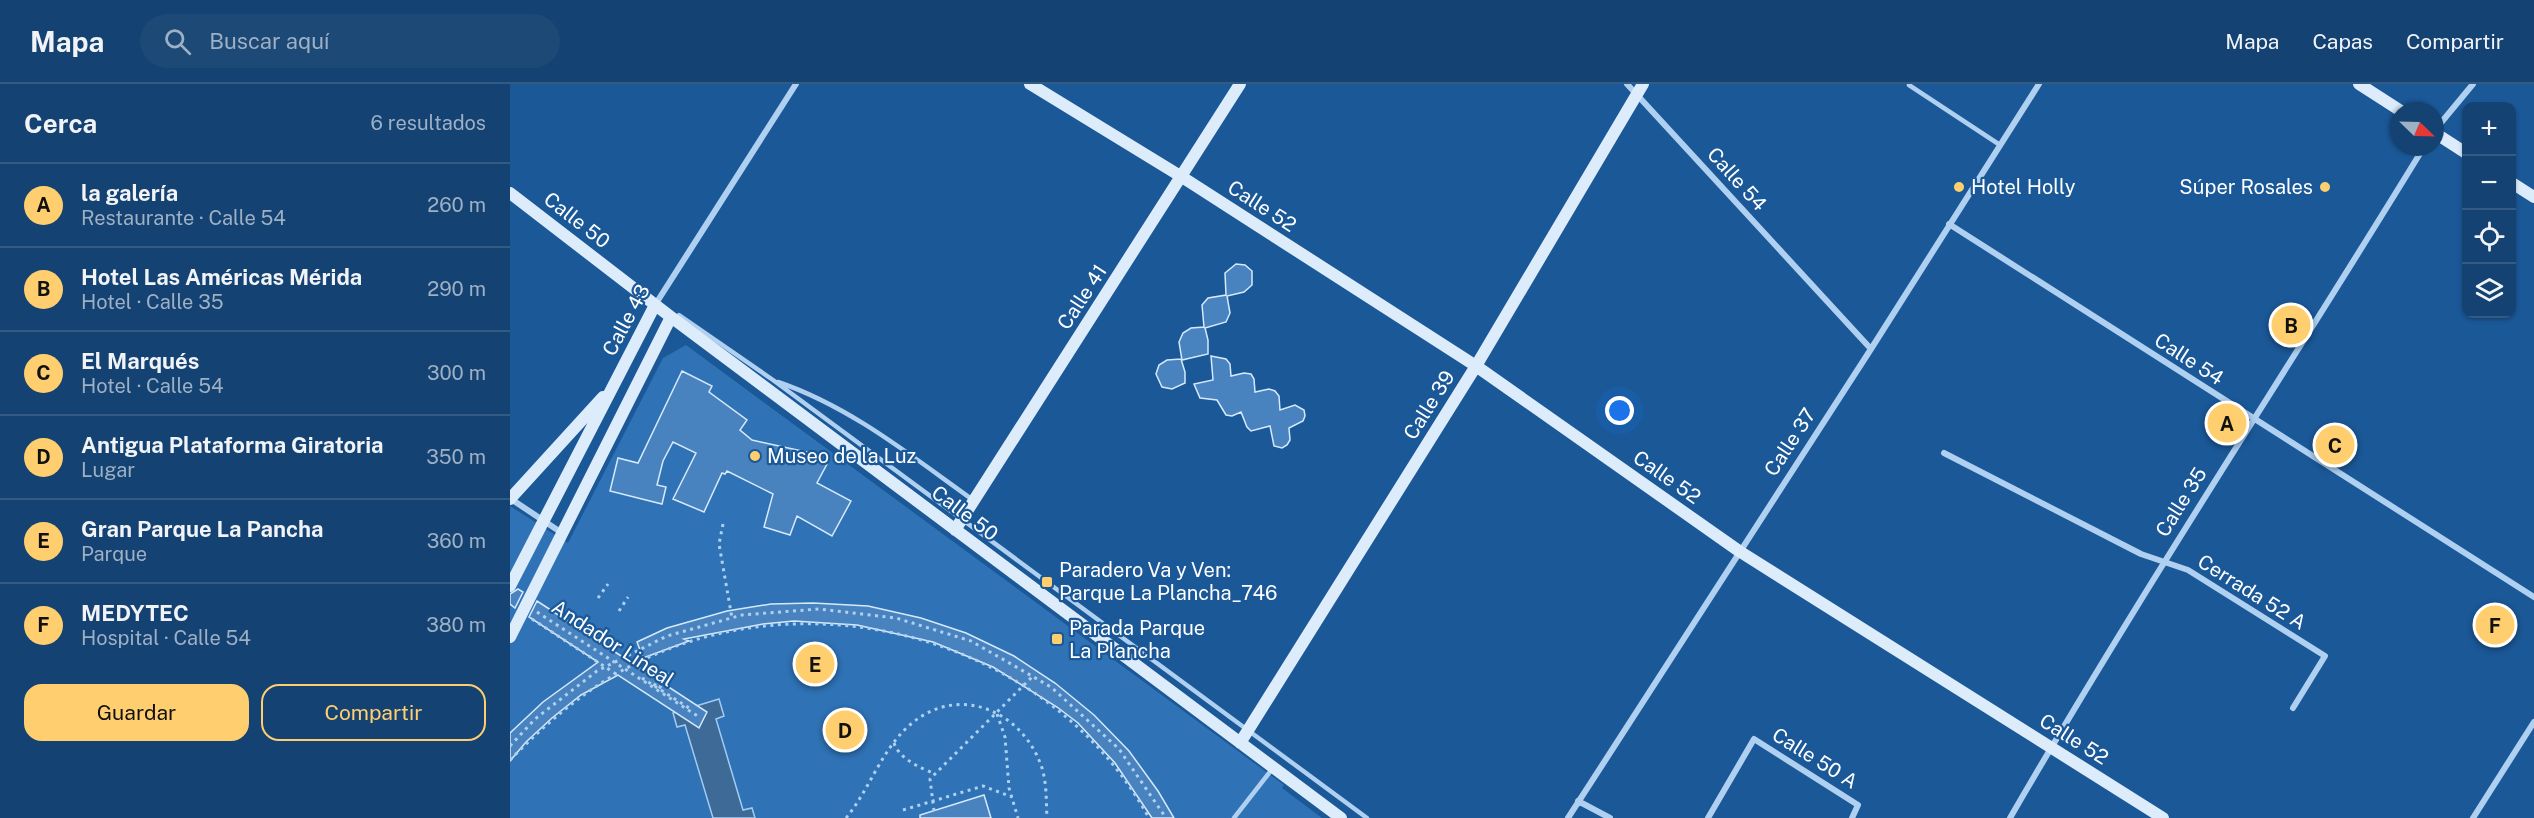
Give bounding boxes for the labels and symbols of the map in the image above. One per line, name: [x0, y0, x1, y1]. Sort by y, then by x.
north arrow: [2390, 102, 2444, 156]
street label: Calle 54: [1702, 142, 1772, 216]
street label: Calle 52: [1223, 175, 1301, 237]
place label: Hotel Holly: [1971, 175, 2076, 199]
place label: Súper Rosales: [2179, 175, 2313, 199]
marker: Hotel Holly: [1952, 180, 1966, 194]
marker: Súper Rosales: [2318, 180, 2332, 194]
street label: Calle 50: [539, 187, 615, 253]
street label: Calle 41: [1052, 260, 1112, 334]
street label: Calle 43: [597, 280, 655, 360]
pin: B: [2272, 302, 2310, 348]
street label: Calle 54: [2150, 328, 2228, 390]
street label: Calle 39: [1398, 366, 1460, 444]
your location: [1605, 396, 1634, 425]
pin: A: [2208, 400, 2246, 446]
street label: Calle 37: [1759, 403, 1821, 481]
pin: C: [2316, 422, 2354, 468]
place label: Museo de la Luz: [767, 444, 916, 468]
street label: Calle 52: [1629, 445, 1705, 509]
marker: Museo de la Luz: [748, 449, 762, 463]
street label: Calle 35: [2150, 463, 2212, 541]
street label: Calle 50: [927, 480, 1003, 546]
street label: Cerrada 52 A: [2193, 549, 2311, 635]
place label: Paradero Va y Ven: Parque La Plancha_746: [1059, 558, 1277, 605]
marker: Paradero Va y Ven: Parque La Plancha_746: [1040, 575, 1054, 589]
street label: Andador Lineal: [547, 595, 679, 691]
pin: F: [2476, 602, 2514, 648]
place label: Parada Parque La Plancha: [1069, 616, 1205, 663]
marker: Parada Parque La Plancha: [1050, 632, 1064, 646]
pin: E: [796, 642, 834, 686]
pin: D: [826, 708, 864, 752]
street label: Calle 52: [2035, 708, 2113, 770]
street label: Calle 50 A: [1768, 722, 1862, 794]

